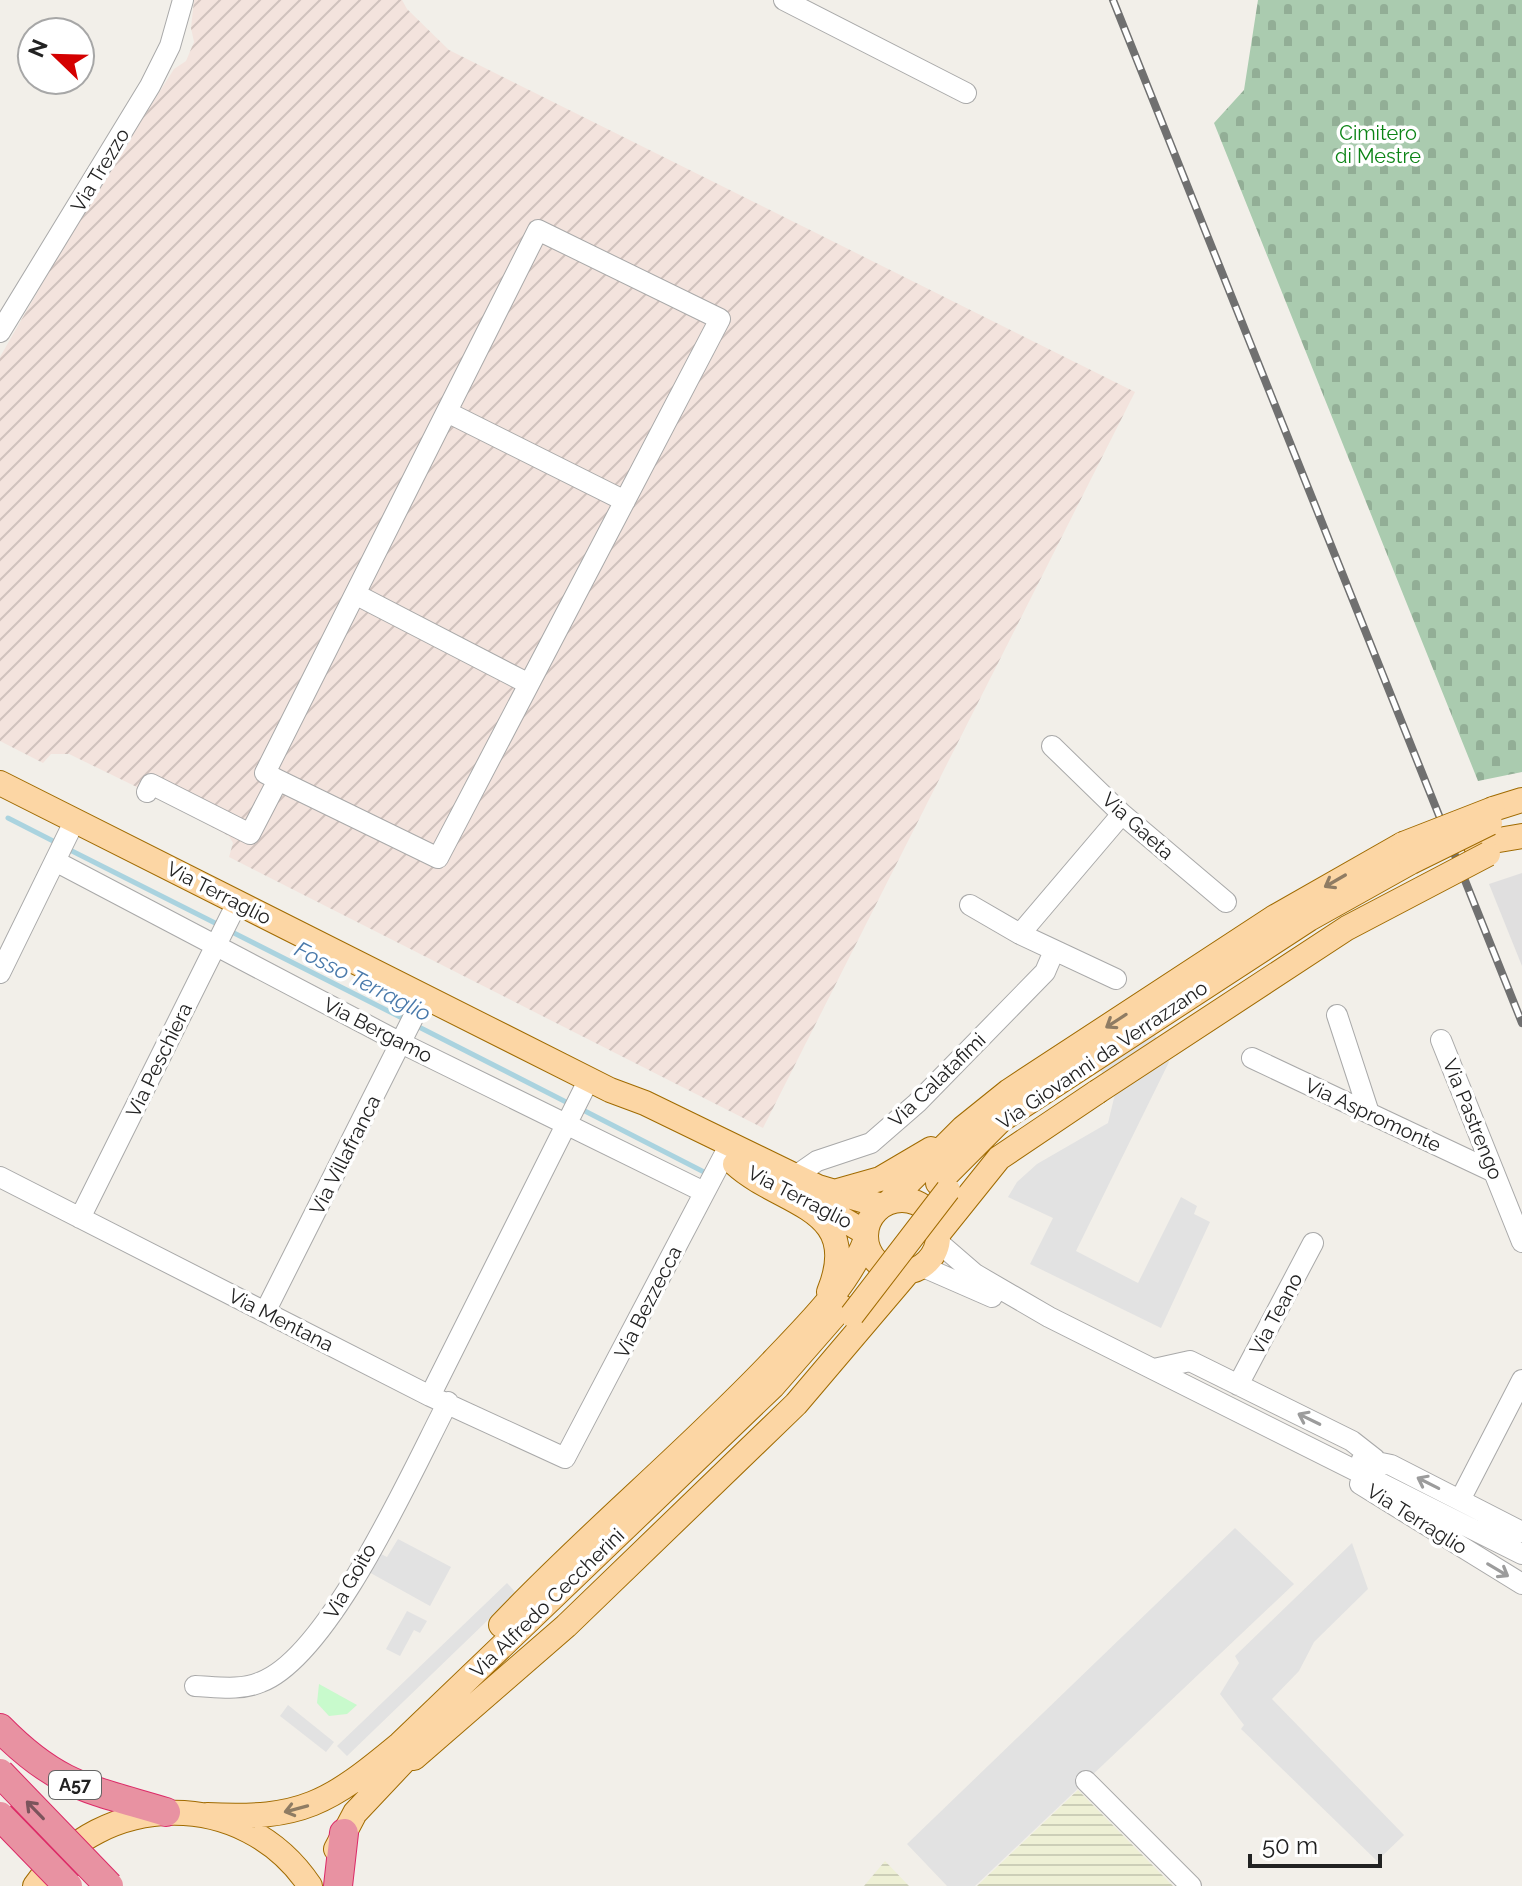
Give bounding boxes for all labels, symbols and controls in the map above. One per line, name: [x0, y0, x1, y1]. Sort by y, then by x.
north arrow: [16, 16, 96, 96]
text: N: [22, 35, 53, 61]
park label: Cimitero di Mestre: [1335, 121, 1421, 168]
street label: Via Trezzo: [66, 124, 134, 216]
street label: Via Gaeta: [1097, 788, 1179, 864]
street label: Via Terraglio: [163, 856, 275, 930]
one-way arrow: [1324, 873, 1347, 889]
water label: Fosso Terraglio: [291, 936, 435, 1026]
street label: Via Giovanni da Verrazzano: [992, 975, 1212, 1135]
street label: Via Bergamo: [319, 992, 437, 1068]
street label: Via Peschiera: [121, 999, 197, 1121]
one-way arrow: [1105, 1013, 1128, 1029]
street label: Via Calatafimi: [884, 1028, 990, 1132]
street label: Via Pastrengo: [1438, 1055, 1508, 1183]
street label: Via Aspromonte: [1301, 1073, 1445, 1157]
street label: Via Villafranca: [305, 1091, 385, 1219]
street label: Via Terraglio: [744, 1160, 856, 1234]
street label: Via Bezzecca: [609, 1242, 687, 1362]
street label: Via Teano: [1244, 1269, 1308, 1359]
street label: Via Mentana: [224, 1283, 338, 1357]
one-way arrow: [1297, 1411, 1321, 1427]
one-way arrow: [1416, 1475, 1440, 1491]
street label: Via Terraglio: [1362, 1479, 1472, 1559]
street label: Via Alfredo Ceccherini: [465, 1523, 629, 1683]
street label: Via Goito: [319, 1539, 381, 1623]
one-way arrow: [1486, 1562, 1509, 1578]
road number: A57: [49, 1771, 101, 1799]
one-way arrow: [26, 1800, 45, 1820]
one-way arrow: [284, 1802, 310, 1817]
scale bar: [1250, 1818, 1380, 1868]
text: 50 m: [1262, 1831, 1318, 1860]

